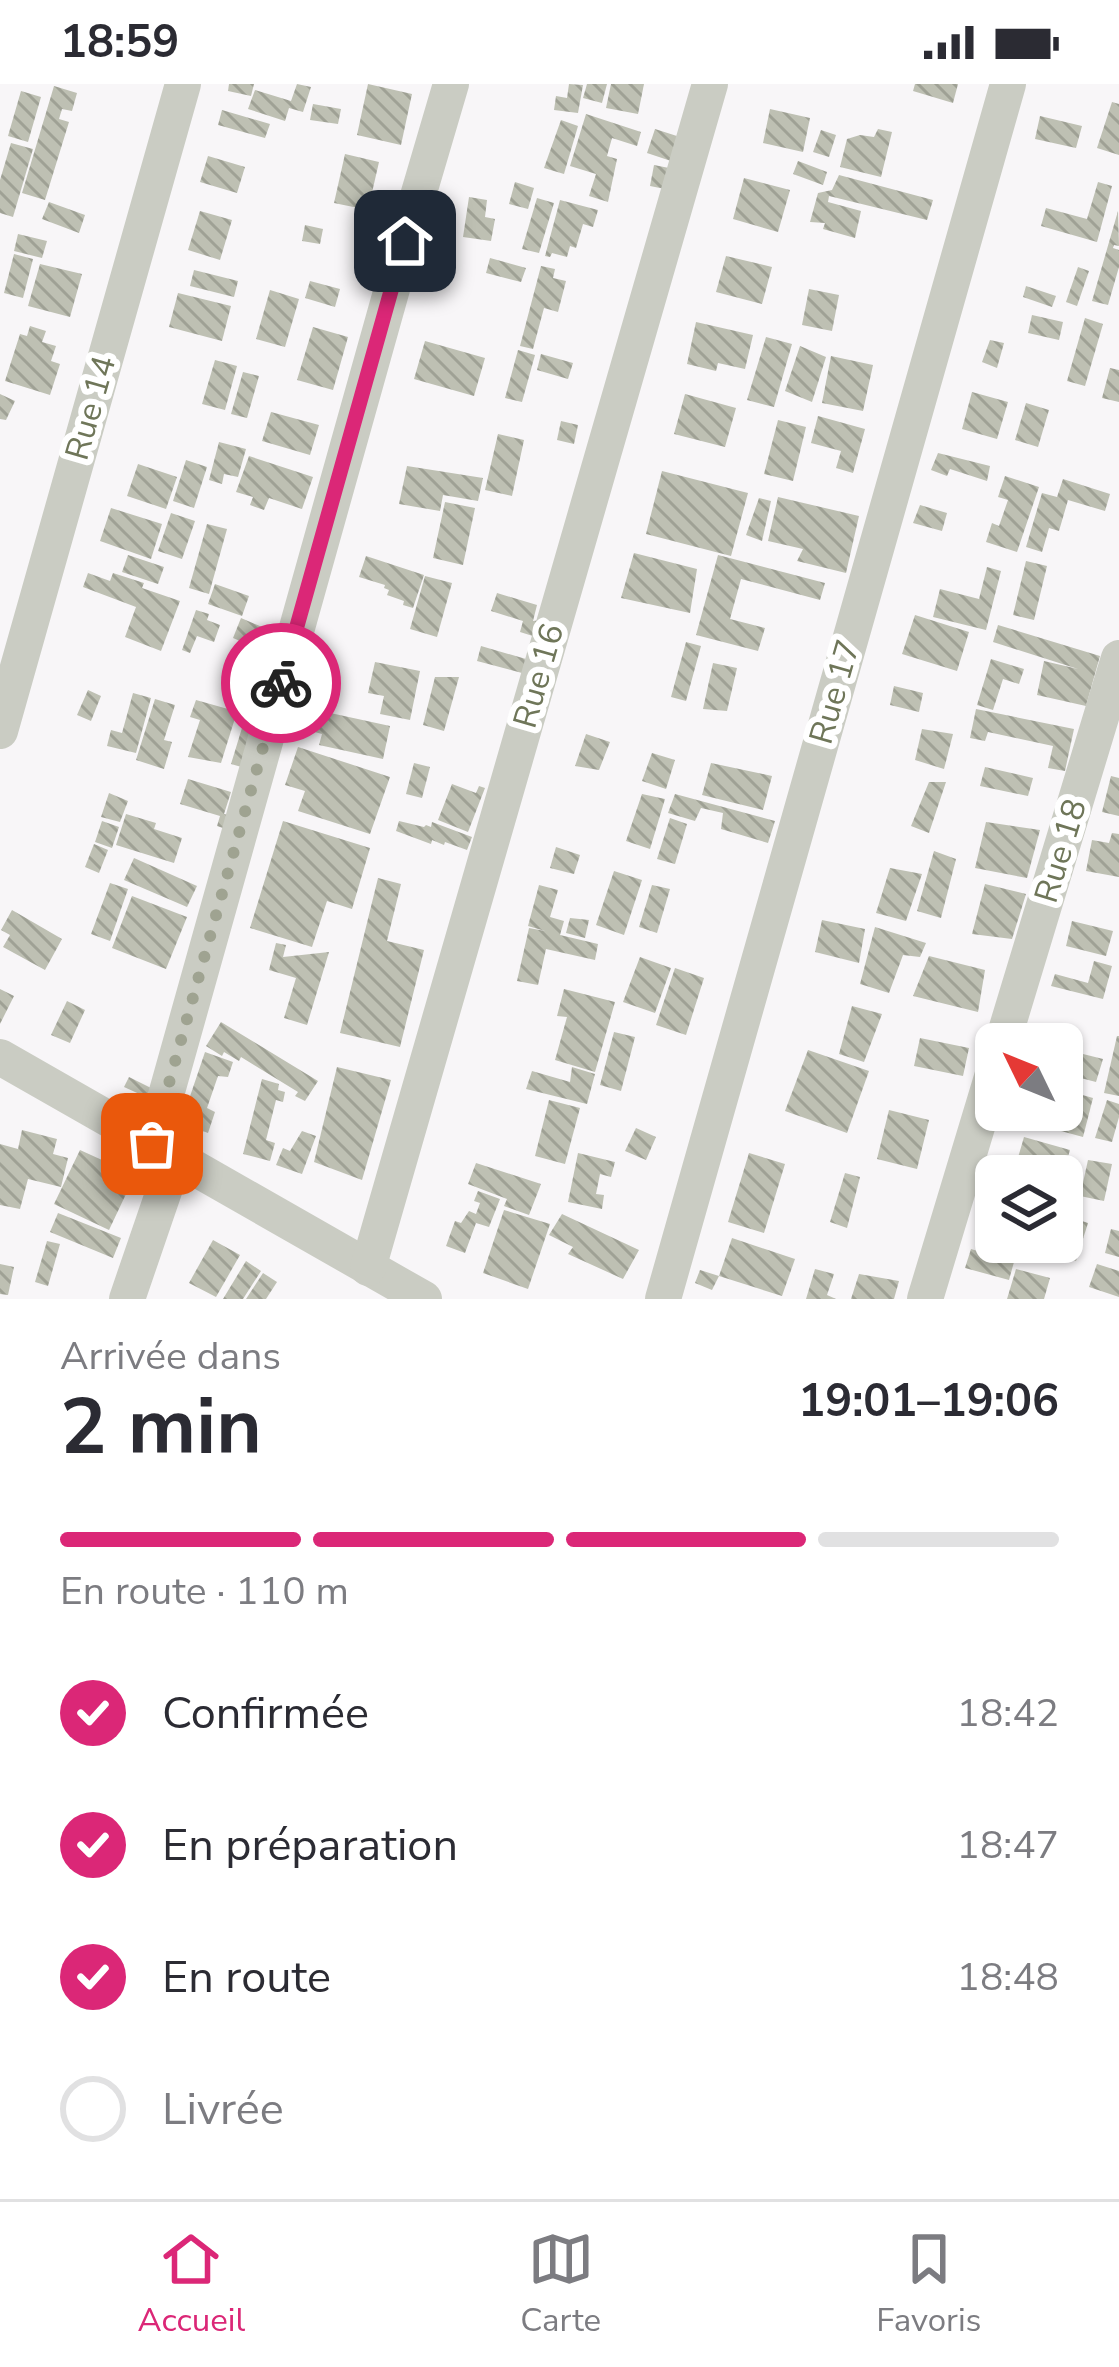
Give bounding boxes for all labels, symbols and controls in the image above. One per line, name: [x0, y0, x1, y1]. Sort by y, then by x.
text: 18:59: [60, 12, 179, 73]
pin: [354, 190, 456, 292]
icon: home: [372, 208, 438, 274]
street label: Rue 14: [55, 351, 127, 465]
street label: Rue 16: [503, 619, 575, 733]
courier: [221, 623, 341, 743]
street label: Rue 17: [799, 635, 871, 749]
icon: bike: [248, 650, 314, 716]
street label: Rue 18: [1024, 794, 1098, 908]
north arrow: [975, 1023, 1083, 1131]
map controls: [975, 1023, 1083, 1263]
pin: [101, 1093, 203, 1195]
icon: bag: [119, 1111, 185, 1177]
button: layers: [975, 1155, 1083, 1263]
text: Arrivée dans: [60, 1330, 281, 1383]
text: 19:01–19:06: [798, 1371, 1059, 1432]
text: 2 min: [60, 1374, 262, 1481]
text: En route · 110 m: [60, 1565, 349, 1618]
icon: check: [60, 1680, 126, 1746]
text: Confirmée: [162, 1683, 369, 1744]
text: 18:42: [957, 1687, 1059, 1740]
icon: check: [60, 1812, 126, 1878]
text: En préparation: [162, 1815, 458, 1876]
text: 18:47: [957, 1819, 1059, 1872]
icon: check: [60, 1944, 126, 2010]
text: En route: [162, 1947, 331, 2008]
text: 18:48: [957, 1951, 1059, 2004]
text: Livrée: [162, 2079, 284, 2140]
tab: Accueil: [138, 2226, 245, 2343]
tab: Carte: [520, 2226, 601, 2343]
tab: Favoris: [876, 2226, 981, 2343]

